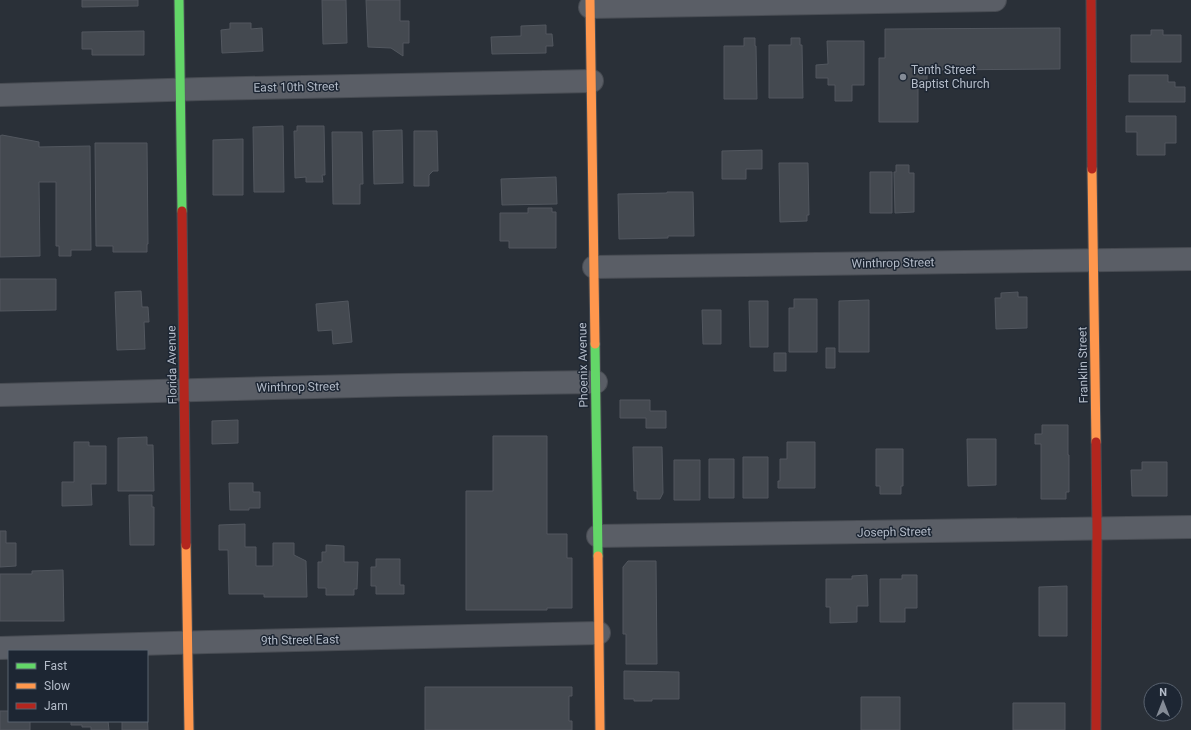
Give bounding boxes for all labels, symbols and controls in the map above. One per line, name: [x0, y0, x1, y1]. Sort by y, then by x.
place label: Tenth Street Baptist Church: [911, 63, 990, 91]
marker: Tenth Street Baptist Church: [898, 72, 908, 82]
street label: East 10th Street: [253, 79, 339, 95]
street label: Winthrop Street: [851, 255, 935, 271]
street label: Phoenix Avenue: [575, 322, 591, 408]
street label: Florida Avenue: [164, 325, 180, 405]
street label: Franklin Street: [1075, 326, 1091, 403]
street label: Winthrop Street: [256, 379, 340, 395]
street label: Joseph Street: [857, 524, 931, 540]
street label: 9th Street East: [261, 632, 339, 648]
legend: [8, 650, 148, 722]
text: Fast: [44, 659, 67, 673]
text: Slow: [44, 679, 70, 693]
north arrow: [1143, 682, 1183, 722]
text: N: [1159, 686, 1167, 699]
text: Jam: [44, 699, 68, 713]

